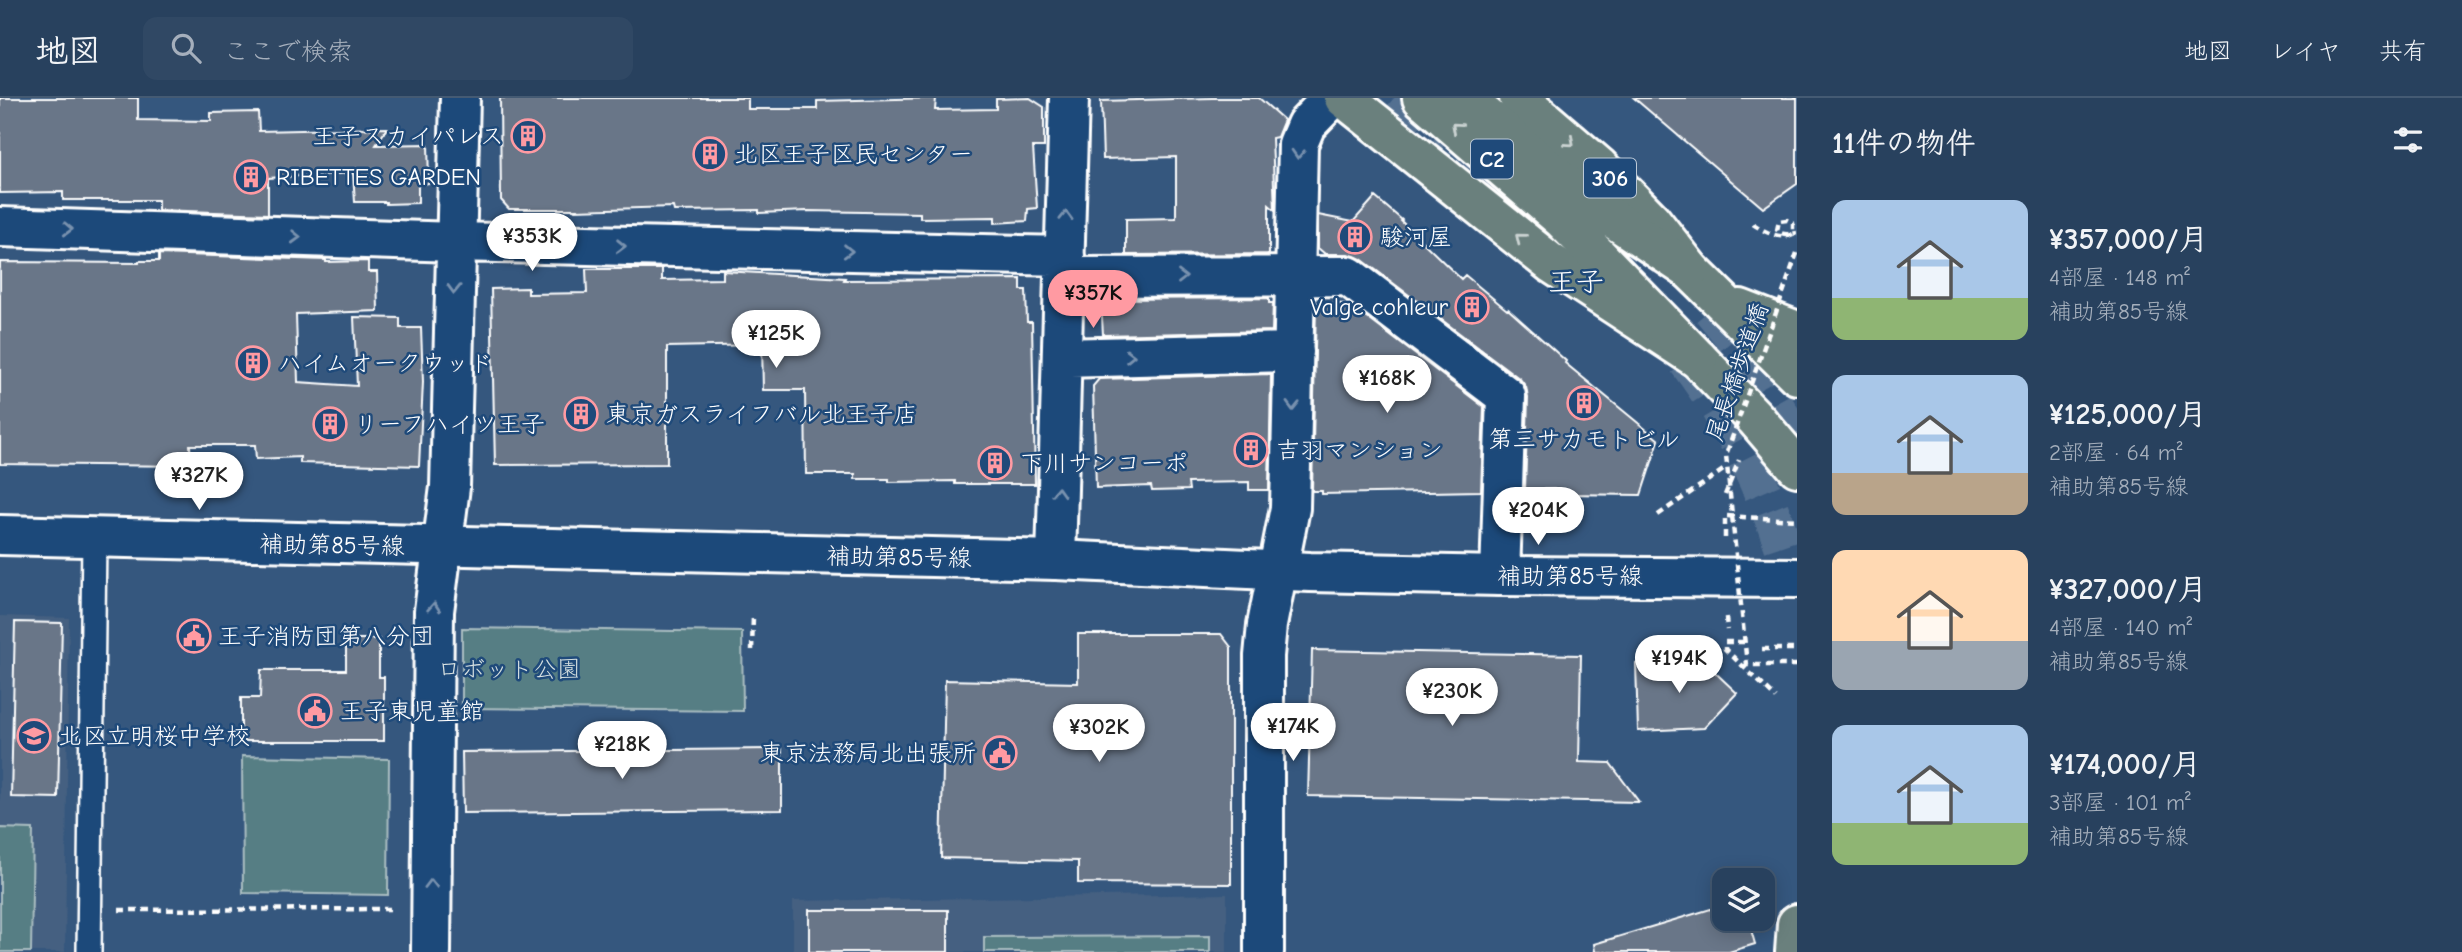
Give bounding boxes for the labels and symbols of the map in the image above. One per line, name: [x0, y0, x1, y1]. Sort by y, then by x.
building icon: 王子スカイパレス: [509, 117, 547, 155]
place label: 王子スカイパレス: [312, 122, 504, 150]
one-way arrow: [1451, 123, 1464, 135]
one-way arrow: [1562, 134, 1575, 146]
building icon: 北区王子区民センター: [691, 135, 729, 173]
road number: C2: [1471, 139, 1513, 178]
place label: 北区王子区民センター: [734, 140, 973, 168]
one-way arrow: [1291, 149, 1306, 160]
building icon: RIBETTES GARDEN: [232, 158, 270, 196]
road number: 306: [1584, 158, 1636, 198]
place label: RIBETTES GARDEN: [276, 163, 481, 191]
one-way arrow: [1059, 210, 1074, 221]
pin: ¥353K: [483, 214, 581, 273]
building icon: 駿河屋: [1336, 218, 1374, 256]
one-way arrow: [63, 221, 74, 237]
place label: 駿河屋: [1380, 223, 1452, 251]
one-way arrow: [290, 229, 301, 244]
one-way arrow: [1515, 234, 1528, 246]
one-way arrow: [616, 238, 627, 253]
one-way arrow: [844, 243, 854, 259]
district label: 王子: [1548, 266, 1604, 298]
one-way arrow: [1177, 269, 1188, 285]
pin: ¥357K: [1044, 271, 1142, 330]
one-way arrow: [446, 284, 462, 294]
building icon: Valge cohleur: [1453, 288, 1491, 326]
place label: Valge cohleur: [1310, 293, 1448, 321]
street label: 尾長橋歩道橋: [1700, 299, 1774, 445]
pin: ¥125K: [727, 310, 825, 370]
building icon: ハイムオークウッド: [234, 344, 272, 382]
place label: ハイムオークウッド: [278, 349, 493, 377]
one-way arrow: [1125, 349, 1136, 364]
pin: ¥168K: [1338, 356, 1436, 415]
building icon: 第三サカモトビル: [1565, 384, 1603, 422]
building icon: 東京ガスライフバル北王子店: [562, 395, 600, 433]
place label: 東京ガスライフバル北王子店: [606, 400, 918, 428]
one-way arrow: [1285, 401, 1300, 412]
building icon: リーフハイツ王子: [311, 405, 349, 443]
place label: リーフハイツ王子: [354, 410, 545, 438]
place label: 第三サカモトビル: [1488, 425, 1680, 453]
building icon: 吉羽マンション: [1232, 431, 1270, 469]
place label: 吉羽マンション: [1276, 436, 1443, 464]
building icon: 下川サンコーポ: [976, 444, 1014, 482]
place label: 下川サンコーポ: [1020, 449, 1188, 477]
pin: ¥327K: [150, 452, 248, 512]
one-way arrow: [1050, 486, 1065, 497]
pin: ¥204K: [1489, 488, 1587, 547]
street label: 補助第85号線: [259, 530, 405, 560]
street label: 補助第85号線: [826, 542, 972, 572]
street label: 補助第85号線: [1497, 562, 1643, 590]
one-way arrow: [426, 602, 441, 613]
public building icon: 王子消防団第八分団: [175, 617, 213, 655]
place label: 王子消防団第八分団: [218, 622, 434, 650]
pin: ¥194K: [1630, 636, 1728, 695]
park label: ロボット公園: [437, 655, 581, 683]
pin: ¥230K: [1403, 668, 1501, 728]
public building icon: 王子東児童館: [296, 692, 334, 730]
place label: 王子東児童館: [340, 697, 484, 725]
pin: ¥302K: [1050, 704, 1148, 764]
pin: ¥174K: [1244, 704, 1342, 763]
school or university icon: 北区立明桜中学校: [15, 717, 53, 755]
place label: 北区立明桜中学校: [58, 722, 250, 750]
pin: ¥218K: [573, 722, 671, 781]
public building icon: 東京法務局北出張所: [981, 734, 1019, 772]
place label: 東京法務局北出張所: [760, 739, 976, 767]
one-way arrow: [423, 878, 439, 889]

